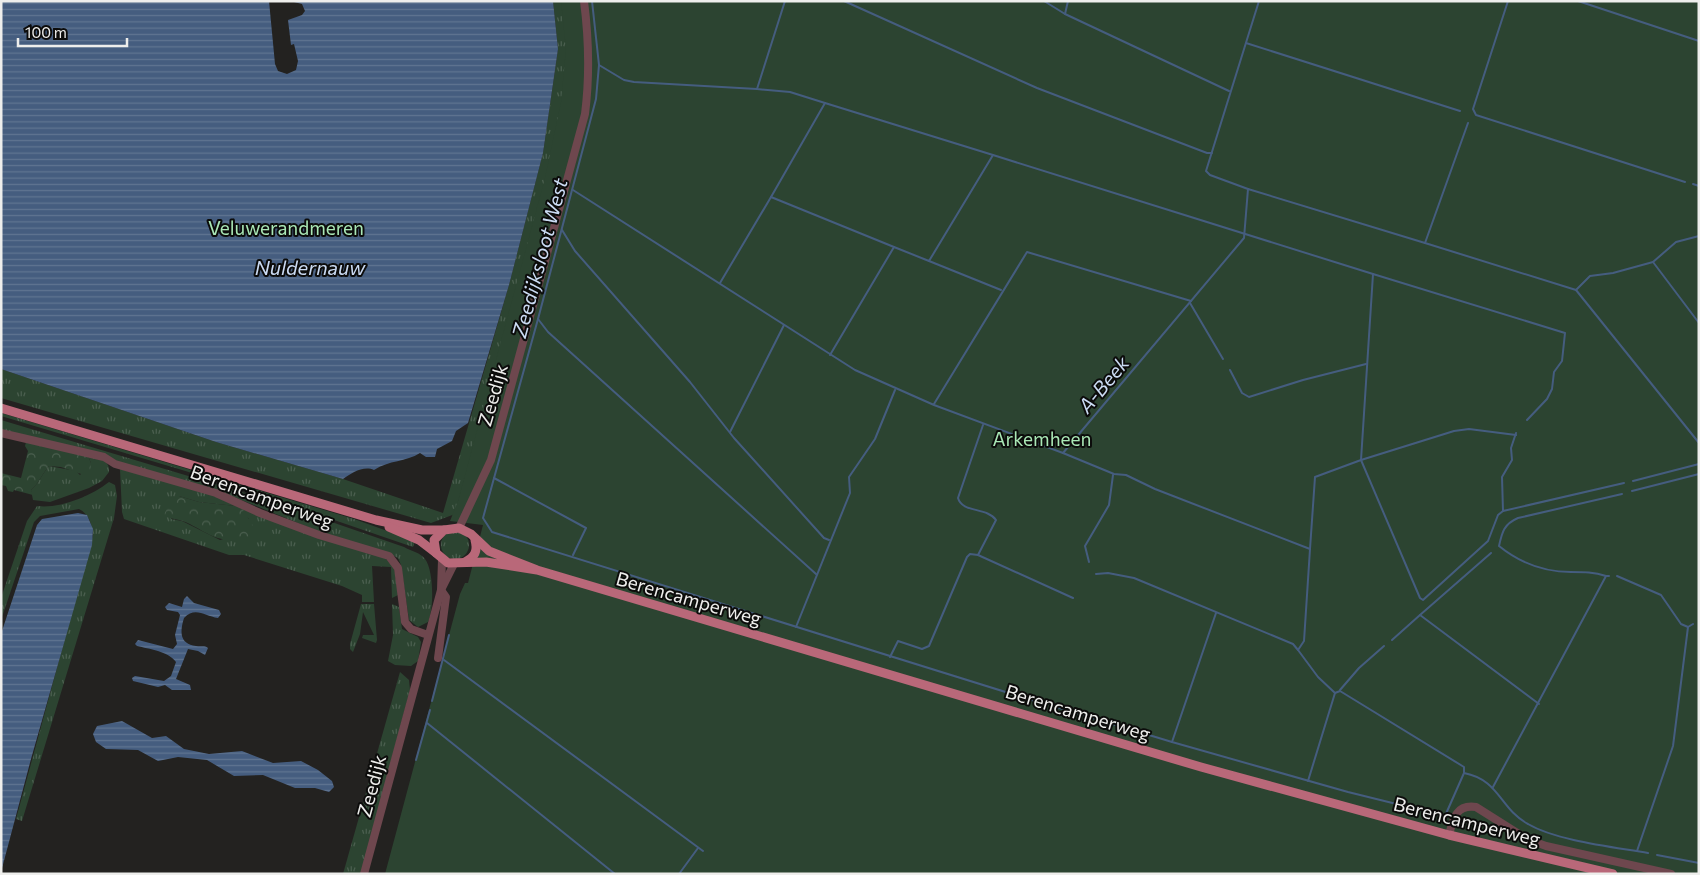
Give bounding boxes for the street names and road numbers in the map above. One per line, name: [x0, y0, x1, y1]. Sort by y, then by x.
street label: Zeedijk: [472, 361, 512, 429]
street label: Berencamperweg: [187, 459, 337, 533]
street label: Berencamperweg: [614, 566, 764, 630]
street label: Berencamperweg: [1003, 679, 1153, 745]
street label: Zeedijk: [352, 752, 390, 820]
street label: Berencamperweg: [1391, 792, 1543, 850]

